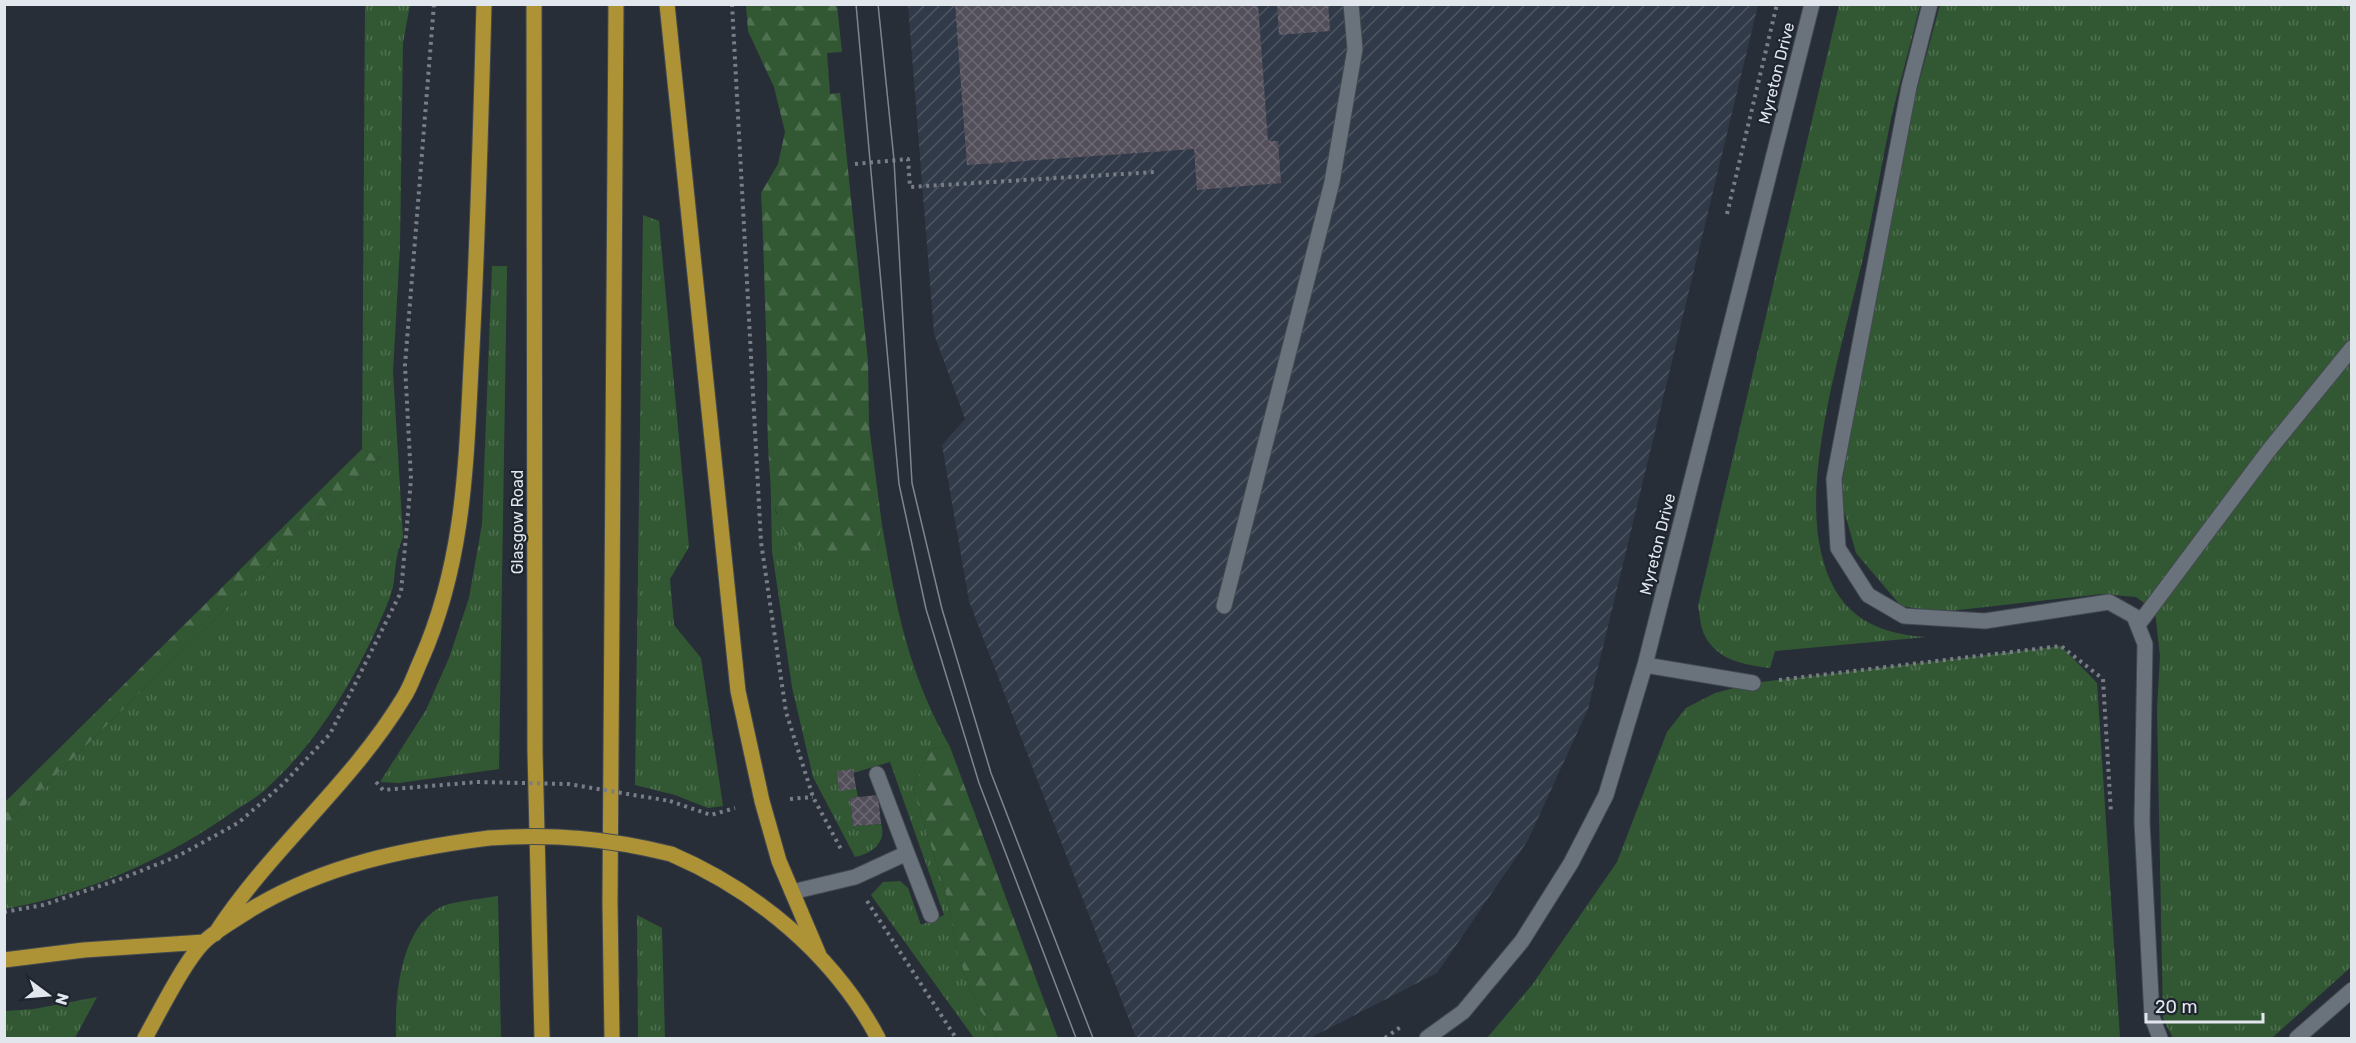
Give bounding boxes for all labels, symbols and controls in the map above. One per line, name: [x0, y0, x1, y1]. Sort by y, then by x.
street label: Myreton Drive: [1755, 20, 1798, 126]
street label: Glasgow Road: [508, 470, 527, 574]
street label: Myreton Drive: [1636, 491, 1679, 597]
north arrow: [18, 965, 78, 1025]
scale bar: [2146, 986, 2263, 1024]
text: N: [51, 991, 73, 1007]
text: 20 m: [2155, 996, 2197, 1018]

